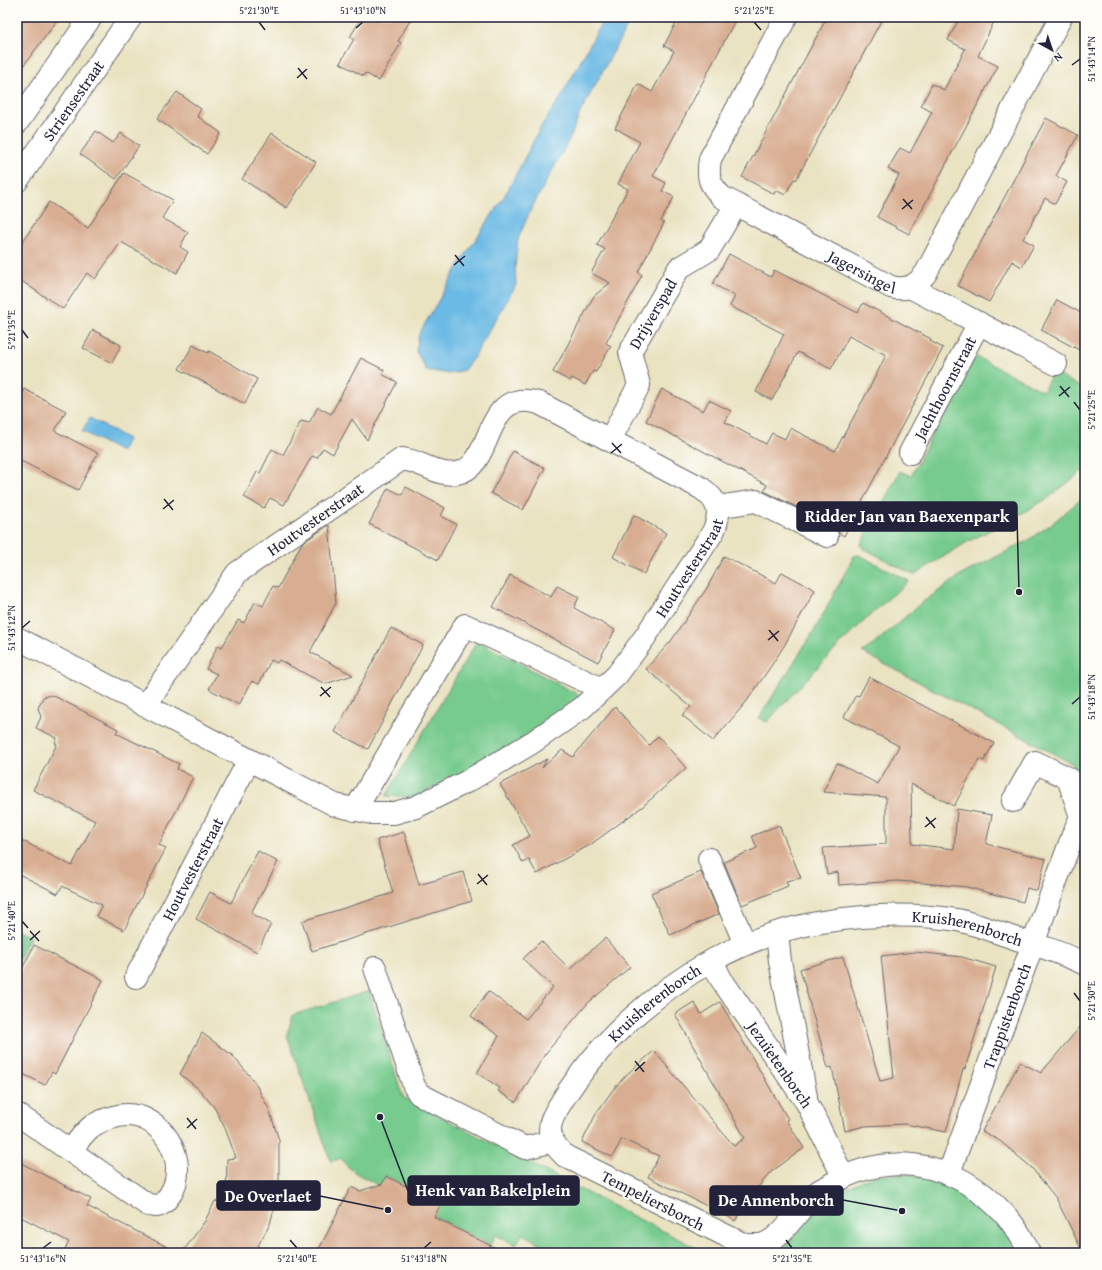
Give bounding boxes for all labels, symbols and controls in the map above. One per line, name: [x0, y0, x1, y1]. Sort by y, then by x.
text: 5°21'30"E: [239, 3, 279, 18]
text: 51°43'10"N: [340, 3, 386, 18]
text: 5°21'25"E: [734, 3, 774, 18]
north arrow: [1032, 30, 1072, 70]
text: 51°43'14"N: [1084, 36, 1099, 82]
text: N: [1050, 49, 1066, 67]
street label: Striensestraat: [36, 55, 110, 146]
street label: Jagersingel: [822, 243, 898, 300]
street label: Drijverspad: [622, 273, 683, 353]
text: 5°21'35"E: [4, 310, 19, 350]
street label: Jachthoornstraat: [906, 331, 982, 445]
text: 5°21'25"E: [1084, 390, 1099, 430]
street label: Houtvesterstraat: [262, 476, 369, 561]
callout: Ridder Jan van Baexenpark: [797, 502, 1017, 531]
text: Ridder Jan van Baexenpark: [805, 503, 1010, 528]
street label: Houtvesterstraat: [649, 515, 729, 622]
text: 51°43'12"N: [4, 605, 19, 651]
text: 51°43'18"N: [1084, 674, 1099, 720]
street label: Houtvesterstraat: [155, 813, 229, 925]
text: 5°21'40"E: [4, 901, 19, 941]
street label: Kruisherenborch: [912, 904, 1026, 952]
street label: Kruisherenborch: [602, 958, 705, 1047]
street label: Trappistenborch: [976, 960, 1037, 1073]
text: 5°21'30"E: [1084, 981, 1099, 1021]
street label: Jezuïetenborch: [740, 1014, 819, 1113]
street label: Tempeliersborch: [597, 1164, 709, 1236]
callout: Henk van Bakelplein: [408, 1176, 579, 1205]
text: Henk van Bakelplein: [415, 1177, 571, 1202]
callout: De Overlaet: [217, 1181, 320, 1210]
text: De Overlaet: [224, 1183, 312, 1208]
callout: De Annenborch: [710, 1186, 843, 1215]
text: De Annenborch: [718, 1187, 834, 1212]
text: 51°43'16"N: [20, 1251, 66, 1266]
text: 5°21'40"E: [277, 1251, 317, 1266]
text: 51°43'18"N: [401, 1251, 447, 1266]
text: 5°21'35"E: [772, 1251, 812, 1266]

